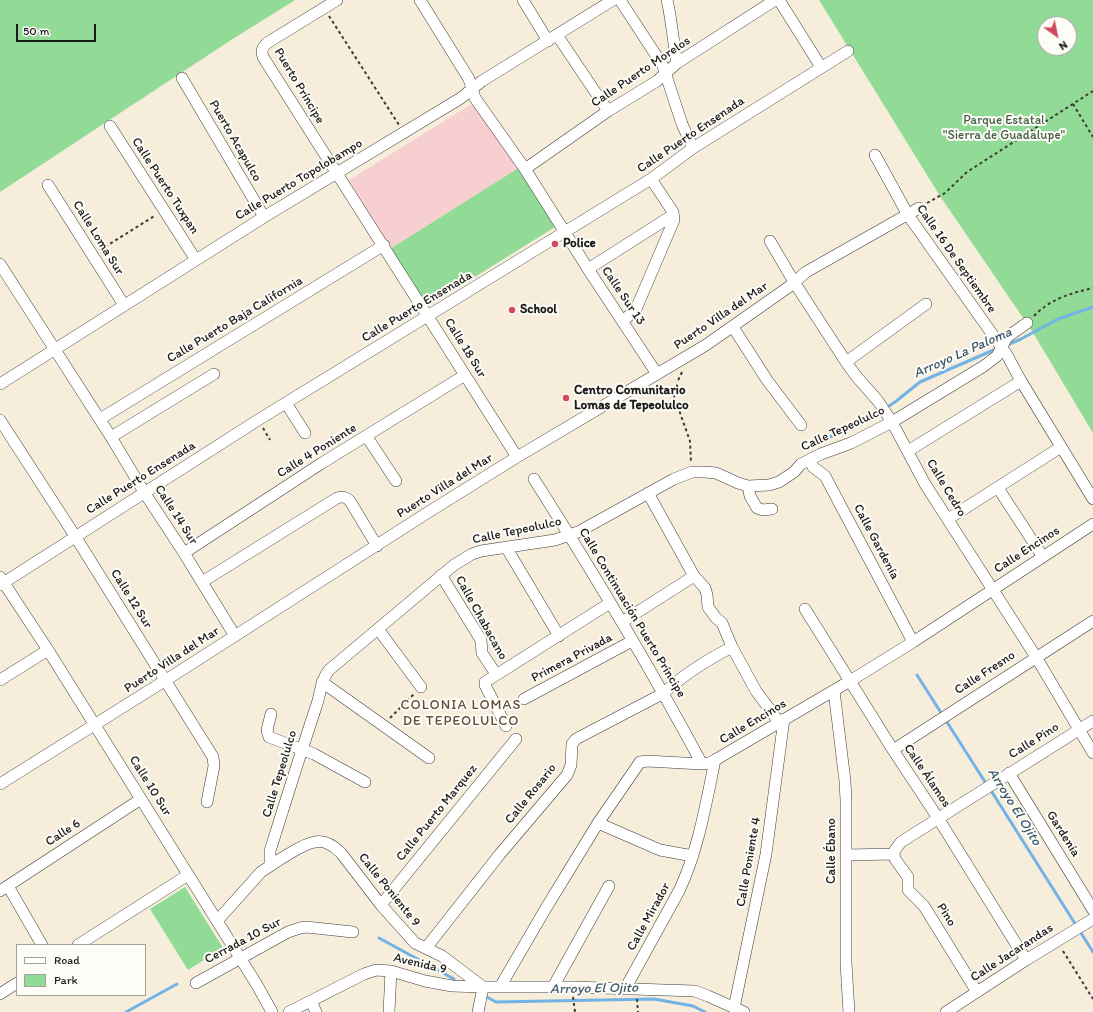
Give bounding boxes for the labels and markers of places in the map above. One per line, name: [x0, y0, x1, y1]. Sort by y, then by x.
place label: Police: [563, 236, 596, 252]
marker: Police: [550, 239, 560, 249]
place label: School: [520, 302, 557, 318]
marker: School: [507, 305, 517, 315]
place label: Centro Comunitario Lomas de Tepeolulco: [574, 383, 689, 414]
marker: Centro Comunitario Lomas de Tepeolulco: [561, 393, 571, 403]

